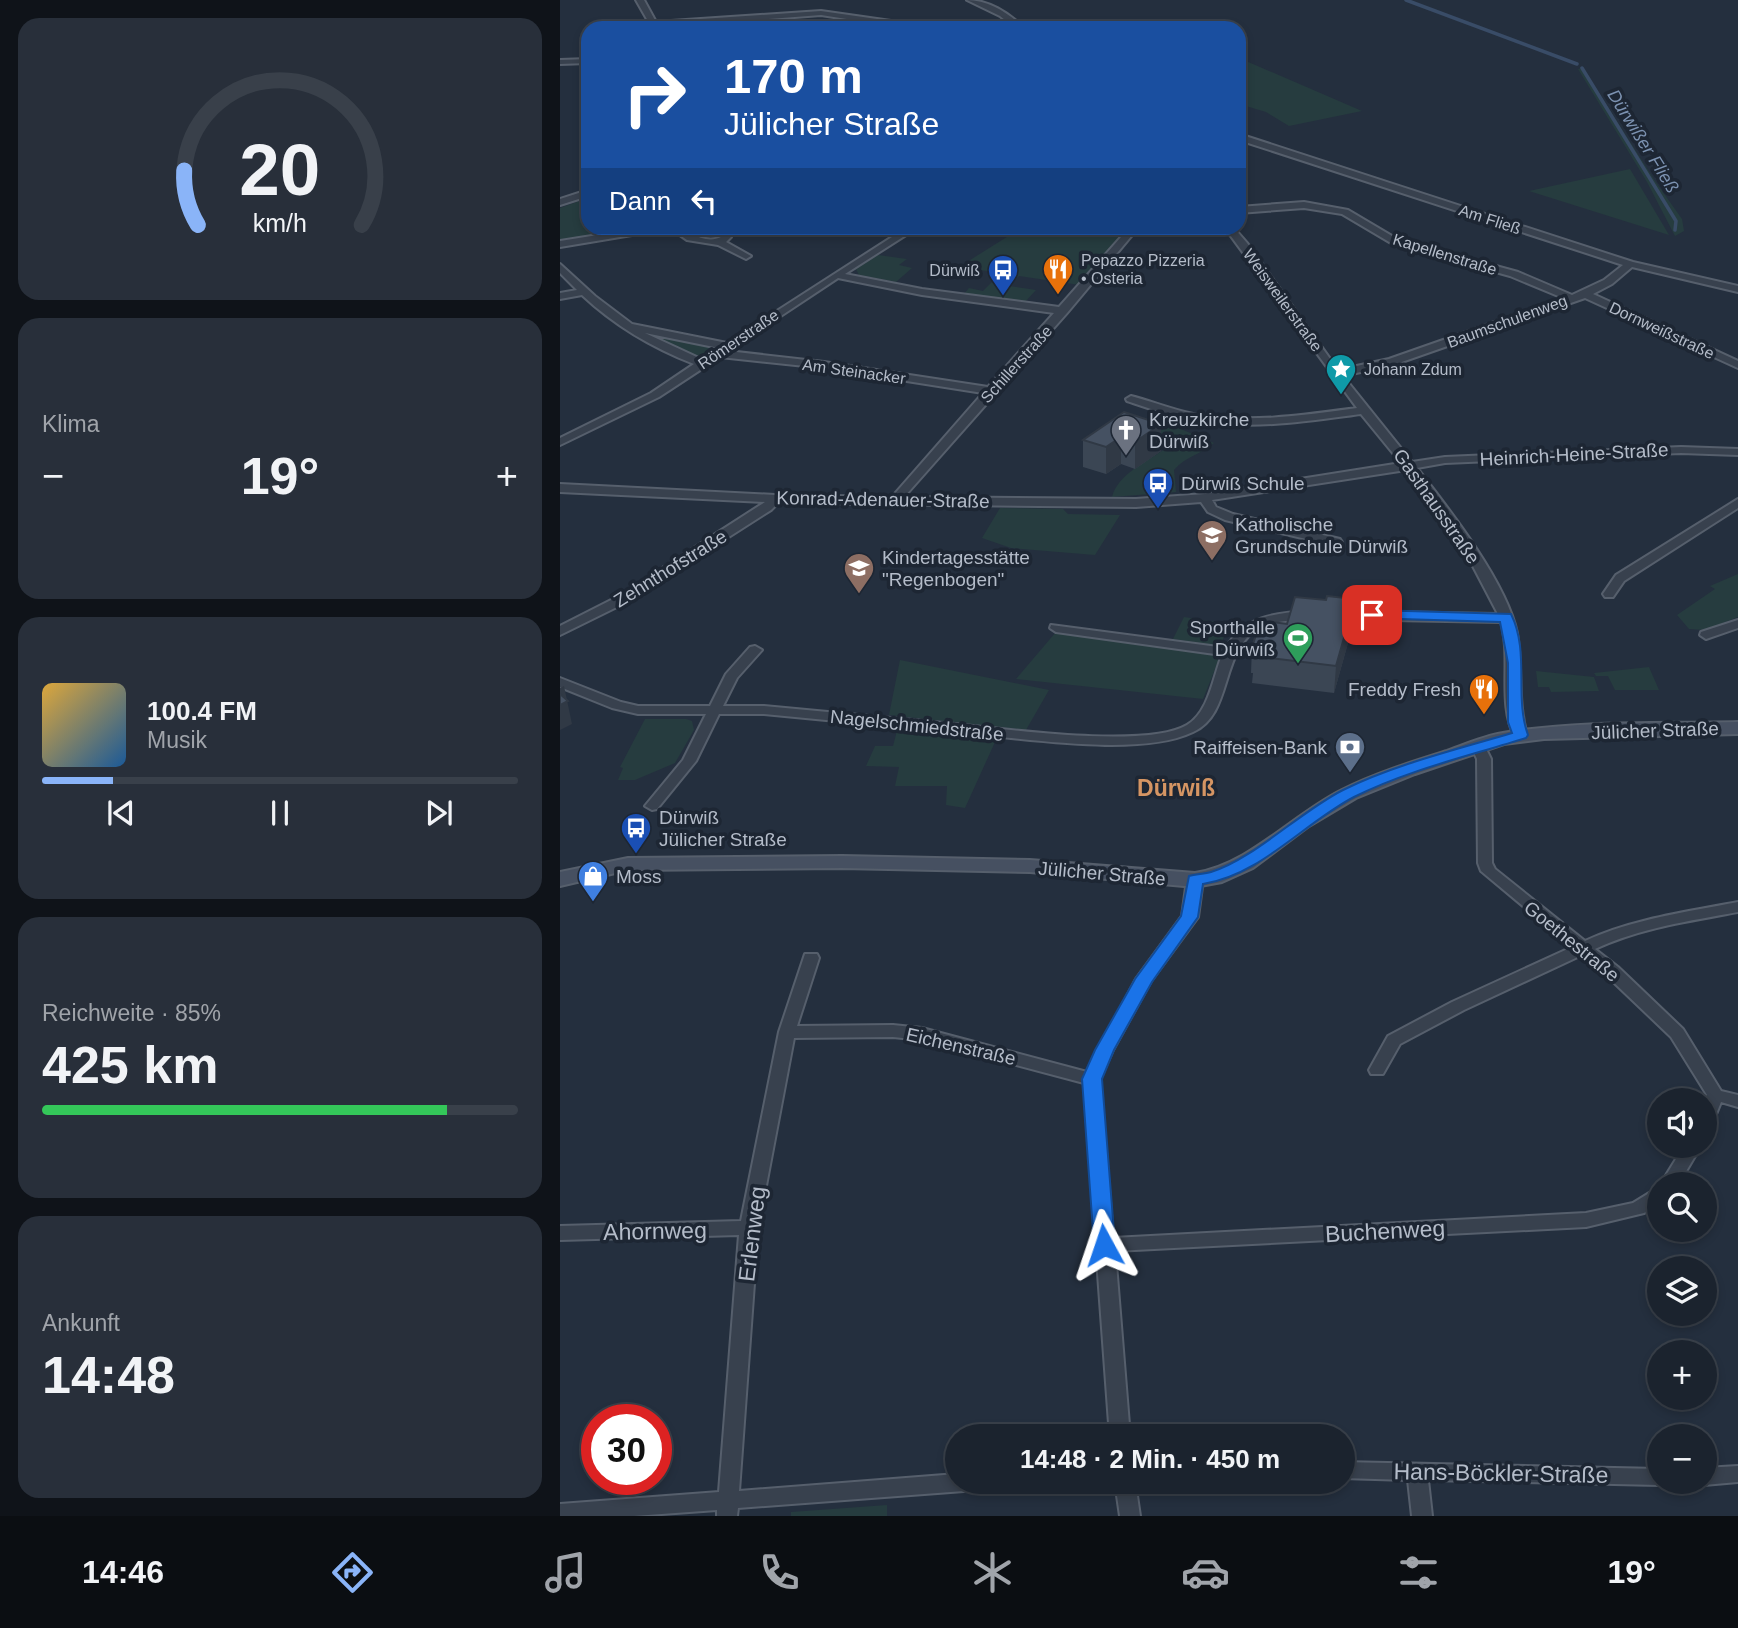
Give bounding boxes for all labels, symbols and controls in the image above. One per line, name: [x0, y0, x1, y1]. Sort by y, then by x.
icon: right: [609, 49, 700, 140]
text: 170 m: [724, 49, 863, 103]
water label: Dürwißer Fließ: [1603, 86, 1683, 196]
text: Jülicher Straße: [724, 106, 939, 142]
text: 20: [240, 129, 320, 210]
icon: left: [685, 182, 723, 220]
text: Dann: [609, 186, 671, 216]
street label: Am Fließ: [1457, 202, 1523, 238]
text: km/h: [253, 209, 307, 237]
street label: Kapellenstraße: [1391, 231, 1499, 278]
street label: Weisweilerstraße: [1240, 246, 1326, 355]
restaurant icon: Pepazzo Pizzeria • Osteria: [1041, 252, 1075, 296]
place label: Pepazzo Pizzeria • Osteria: [1081, 252, 1205, 287]
bus stop icon: Dürwiß: [986, 253, 1020, 297]
place label: Dürwiß: [929, 262, 980, 279]
street label: Baumschulenweg: [1445, 292, 1569, 351]
street label: Dornweißstraße: [1607, 299, 1717, 362]
street label: Römerstraße: [695, 306, 782, 373]
street label: Schillerstraße: [977, 322, 1055, 406]
place icon: Johann Zdum: [1324, 352, 1358, 396]
street label: Am Steinacker: [801, 356, 907, 387]
place label: Johann Zdum: [1364, 361, 1462, 378]
place label: Kreuzkirche Dürwiß: [1149, 409, 1249, 452]
text: Klima: [42, 411, 100, 437]
church icon: Kreuzkirche Dürwiß: [1109, 413, 1143, 457]
street label: Heinrich-Heine-Straße: [1479, 439, 1669, 470]
street label: Gasthausstraße: [1389, 445, 1484, 568]
text: 19°: [241, 447, 319, 505]
text: −: [42, 455, 64, 497]
text: +: [496, 455, 518, 497]
bus stop icon: Dürwiß Schule: [1141, 466, 1175, 510]
place label: Dürwiß Schule: [1181, 473, 1305, 494]
street label: Konrad-Adenauer-Straße: [776, 487, 990, 512]
place label: Katholische Grundschule Dürwiß: [1235, 514, 1408, 557]
school or university icon: Katholische Grundschule Dürwiß: [1195, 518, 1229, 562]
street label: Zehnthofstraße: [610, 525, 730, 611]
place label: Kindertagesstätte "Regenbogen": [882, 547, 1030, 590]
school or university icon: Kindertagesstätte "Regenbogen": [842, 551, 876, 595]
pin: [1342, 585, 1402, 645]
icon: arrive: [1353, 596, 1391, 634]
place label: Sporthalle Dürwiß: [1189, 617, 1275, 660]
sports icon: Sporthalle Dürwiß: [1281, 621, 1315, 665]
restaurant icon: Freddy Fresh: [1467, 672, 1501, 716]
place label: Freddy Fresh: [1348, 679, 1461, 700]
text: 100.4 FM: [147, 696, 257, 726]
street label: Nagelschmiedstraße: [829, 706, 1005, 745]
street label: Jülicher Straße: [1591, 718, 1719, 743]
text: Musik: [147, 727, 207, 753]
bank icon: Raiffeisen-Bank: [1333, 730, 1367, 774]
place label: Raiffeisen-Bank: [1193, 737, 1327, 758]
district label: Dürwiß: [1137, 775, 1215, 801]
icon: previous: [102, 794, 140, 832]
icon: pause: [261, 794, 299, 832]
icon: next: [420, 794, 458, 832]
place label: Dürwiß Jülicher Straße: [659, 807, 787, 850]
bus stop icon: Dürwiß Jülicher Straße: [619, 811, 653, 855]
street label: Jülicher Straße: [1037, 857, 1167, 890]
shop icon: Moss: [576, 859, 610, 903]
place label: Moss: [616, 866, 661, 887]
street label: Goethestraße: [1520, 897, 1623, 986]
text: Reichweite · 85%: [42, 1000, 221, 1026]
street label: Eichenstraße: [904, 1024, 1018, 1069]
text: 425 km: [42, 1036, 218, 1094]
map controls: [1647, 1088, 1717, 1494]
button: sound: [1647, 1088, 1717, 1158]
button: search: [1647, 1172, 1717, 1242]
street label: Erlenweg: [733, 1185, 771, 1283]
position arrow: [1067, 1208, 1141, 1282]
street label: Buchenweg: [1324, 1215, 1446, 1247]
street label: Ahornweg: [603, 1217, 707, 1245]
button: layers: [1647, 1256, 1717, 1326]
text: Ankunft: [42, 1310, 120, 1336]
button: +: [1647, 1340, 1717, 1410]
text: 14:48: [42, 1346, 175, 1404]
speed limit sign: 30: [581, 1404, 672, 1495]
button: −: [1647, 1424, 1717, 1494]
text: 14:48 · 2 Min. · 450 m: [1020, 1444, 1280, 1474]
street label: Hans-Böckler-Straße: [1393, 1458, 1609, 1488]
icon: directions: [328, 1548, 377, 1597]
icon: music: [541, 1548, 590, 1597]
icon: phone: [755, 1548, 804, 1597]
icon: climate: [968, 1548, 1017, 1597]
icon: car: [1181, 1548, 1230, 1597]
icon: filters: [1394, 1548, 1443, 1597]
text: 14:46: [82, 1554, 164, 1590]
text: 19°: [1607, 1554, 1656, 1590]

